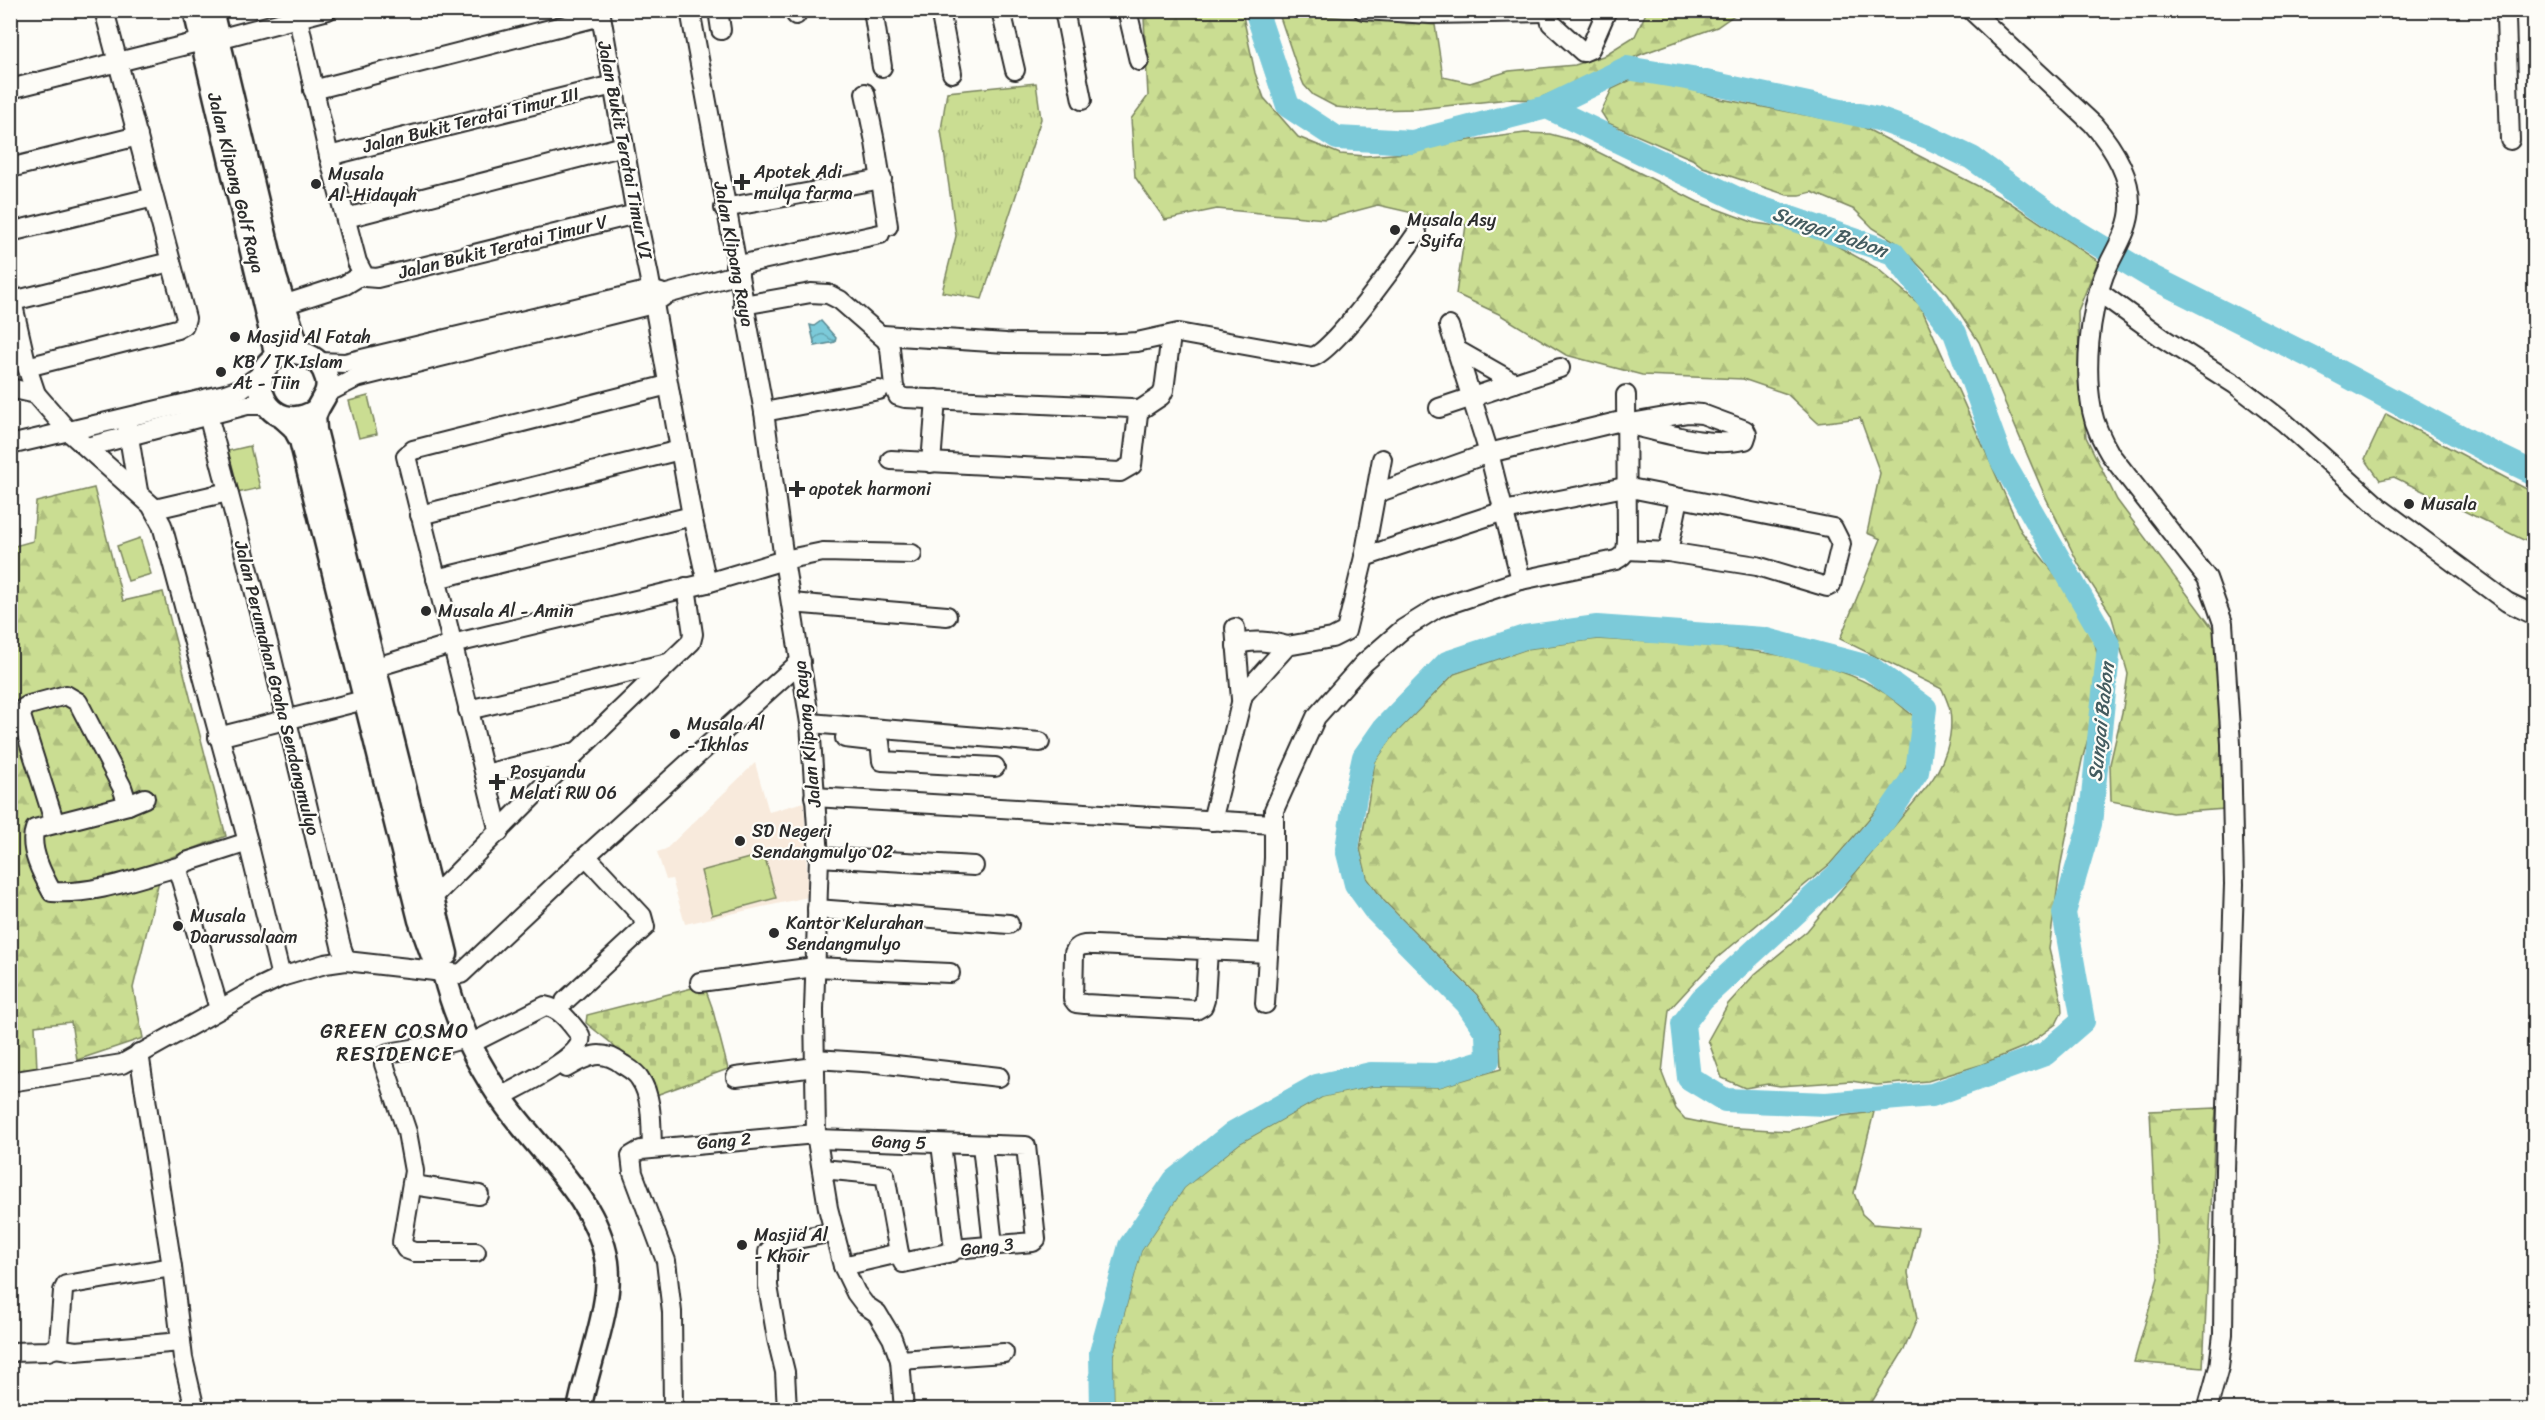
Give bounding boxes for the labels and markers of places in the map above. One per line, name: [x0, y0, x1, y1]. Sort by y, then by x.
place label: Apotek Adi mulya farma: [753, 156, 853, 209]
place label: Musala Al-Hidayah: [327, 158, 417, 211]
marker: Apotek Adi mulya farma: [735, 175, 749, 189]
marker: Musala Al-Hidayah: [309, 177, 323, 191]
place label: Musala Asy - Syifa: [1407, 204, 1497, 257]
marker: Musala Asy - Syifa: [1388, 223, 1402, 237]
place label: Masjid Al Fatah: [247, 321, 371, 353]
marker: Masjid Al Fatah: [228, 330, 242, 344]
place label: KB / TK Islam At - Tiin: [232, 346, 343, 399]
marker: KB / TK Islam At - Tiin: [214, 365, 228, 379]
place label: apotek harmoni: [809, 473, 932, 505]
marker: apotek harmoni: [790, 482, 804, 496]
place label: Musala: [2421, 488, 2477, 520]
marker: Musala: [2402, 497, 2416, 511]
place label: Musala Al - Amin: [438, 595, 574, 627]
marker: Musala Al - Amin: [419, 604, 433, 618]
place label: Musala Al - Ikhlas: [687, 708, 765, 761]
marker: Musala Al - Ikhlas: [668, 727, 682, 741]
place label: Posyandu Melati RW 06: [510, 756, 617, 809]
marker: Posyandu Melati RW 06: [488, 773, 506, 791]
place label: SD Negeri Sendangmulyo 02: [752, 815, 893, 868]
marker: SD Negeri Sendangmulyo 02: [733, 834, 747, 848]
place label: Musala Daarussalaam: [190, 900, 298, 953]
place label: Kantor Kelurahan Sendangmulyo: [786, 907, 924, 960]
marker: Musala Daarussalaam: [171, 919, 185, 933]
marker: Kantor Kelurahan Sendangmulyo: [767, 926, 781, 940]
place label: Masjid Al - Khoir: [754, 1219, 829, 1272]
marker: Masjid Al - Khoir: [735, 1238, 749, 1252]

